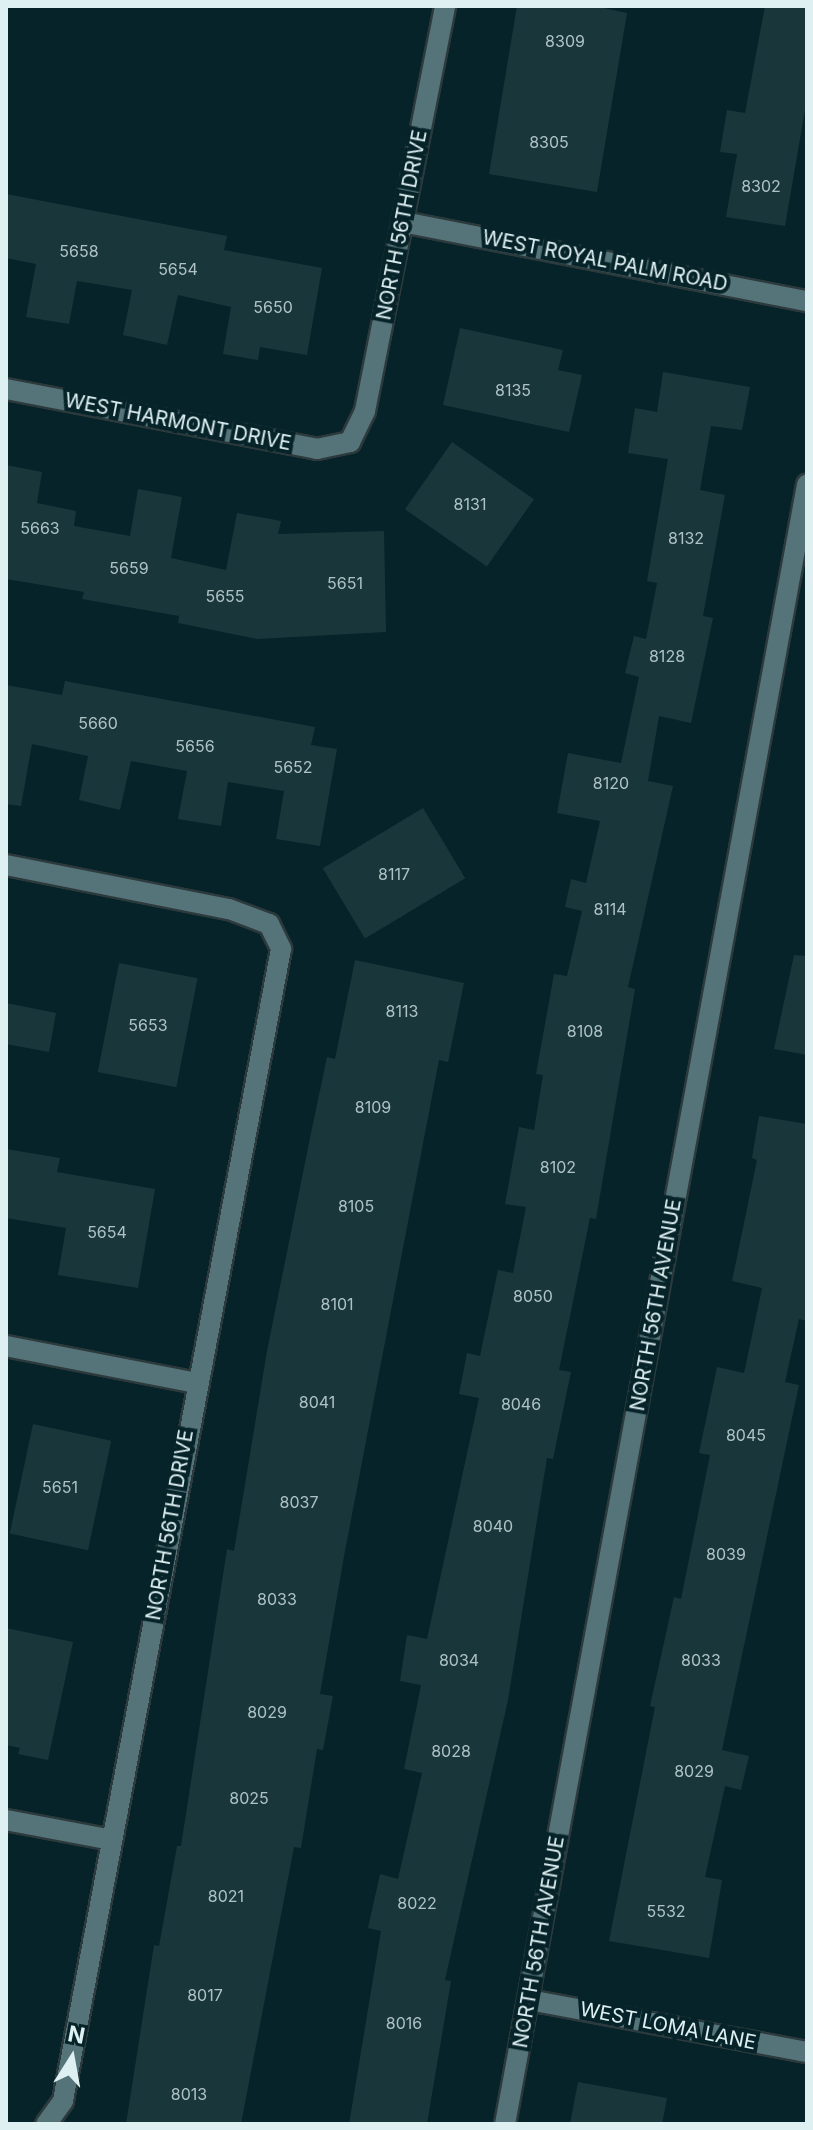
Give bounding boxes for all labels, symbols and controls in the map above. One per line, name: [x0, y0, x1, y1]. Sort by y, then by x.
house number: 8309: [545, 31, 585, 51]
street label: NORTH 56TH DRIVE: [372, 128, 432, 322]
house number: 8305: [529, 132, 569, 152]
house number: 8302: [741, 176, 781, 196]
street label: WEST ROYAL PALM ROAD: [480, 225, 730, 297]
house number: 5658: [59, 241, 99, 261]
house number: 5654: [158, 259, 198, 279]
house number: 5650: [253, 297, 293, 317]
house number: 8135: [495, 380, 531, 400]
street label: WEST HARMONT DRIVE: [63, 388, 293, 456]
house number: 8131: [454, 494, 486, 514]
house number: 5663: [20, 518, 60, 538]
house number: 8132: [668, 528, 704, 548]
house number: 5659: [109, 558, 149, 578]
house number: 5651: [327, 573, 363, 593]
house number: 5655: [205, 586, 245, 606]
house number: 8128: [649, 646, 685, 666]
house number: 5660: [78, 713, 118, 733]
house number: 5656: [175, 736, 215, 756]
house number: 5652: [273, 757, 313, 777]
house number: 8120: [593, 773, 629, 793]
house number: 8117: [378, 864, 410, 884]
house number: 8114: [593, 899, 627, 919]
house number: 8113: [386, 1001, 418, 1021]
house number: 5653: [128, 1015, 168, 1035]
house number: 8108: [567, 1021, 603, 1041]
house number: 8109: [355, 1097, 391, 1117]
house number: 8102: [540, 1157, 576, 1177]
house number: 8105: [338, 1196, 374, 1216]
street label: NORTH 56TH AVENUE: [626, 1197, 686, 1413]
house number: 5654: [87, 1222, 127, 1242]
house number: 8050: [513, 1286, 553, 1306]
house number: 8101: [320, 1294, 354, 1314]
house number: 8041: [299, 1392, 335, 1412]
house number: 8046: [501, 1394, 541, 1414]
house number: 8045: [726, 1425, 766, 1445]
street label: NORTH 56TH DRIVE: [141, 1428, 199, 1622]
house number: 5651: [42, 1477, 78, 1497]
house number: 8037: [280, 1492, 318, 1512]
house number: 8040: [473, 1516, 513, 1536]
house number: 8039: [706, 1544, 746, 1564]
house number: 8033: [257, 1589, 297, 1609]
house number: 8034: [439, 1650, 479, 1670]
house number: 8033: [681, 1650, 721, 1670]
house number: 8029: [247, 1702, 287, 1722]
house number: 8028: [431, 1741, 471, 1761]
house number: 8029: [674, 1761, 714, 1781]
house number: 8025: [229, 1788, 269, 1808]
street label: NORTH 56TH AVENUE: [509, 1834, 569, 2050]
house number: 8021: [208, 1886, 244, 1906]
house number: 8022: [397, 1893, 437, 1913]
house number: 5532: [646, 1901, 686, 1921]
house number: 8017: [187, 1985, 223, 2005]
street label: WEST LOMA LANE: [578, 1997, 758, 2055]
house number: 8016: [386, 2013, 422, 2033]
north arrow: [32, 2018, 112, 2098]
text: N: [66, 2020, 87, 2049]
house number: 8013: [171, 2084, 207, 2104]

